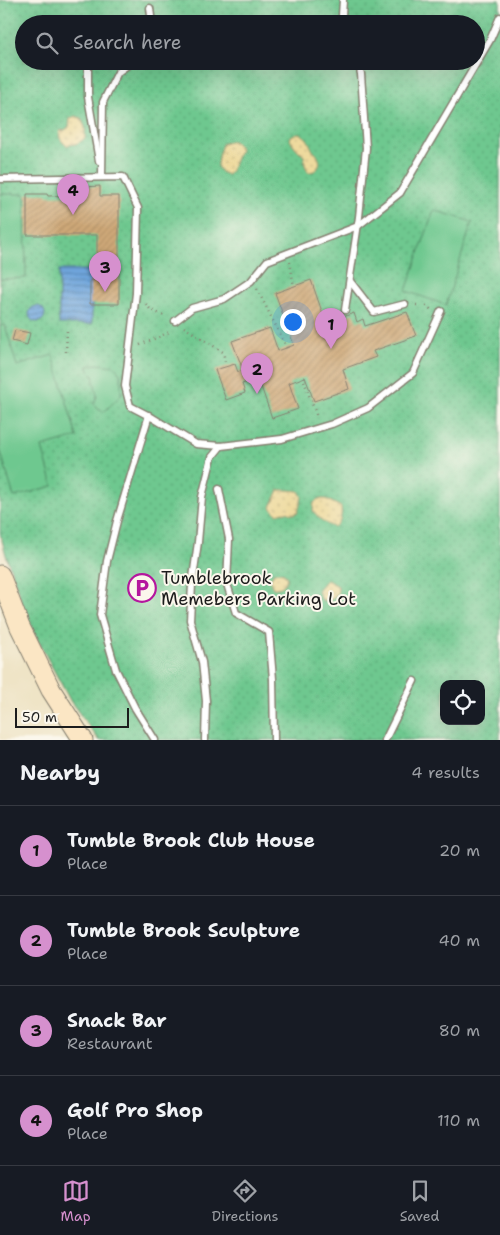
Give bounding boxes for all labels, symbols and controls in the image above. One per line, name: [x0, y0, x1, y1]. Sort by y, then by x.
search box: [15, 15, 485, 70]
icon: search: [33, 29, 61, 57]
text: Search here: [73, 30, 182, 55]
pin: 4: [57, 174, 89, 215]
pin: 3: [89, 251, 121, 292]
pin: 1: [315, 308, 347, 349]
your location: [280, 309, 306, 335]
pin: 2: [241, 353, 273, 394]
place label: Tumblebrook Memebers Parking Lot: [161, 566, 356, 611]
parking icon: Tumblebrook Memebers Parking Lot: [127, 573, 157, 603]
map controls: [440, 680, 485, 725]
button: locate: [440, 680, 485, 725]
scale bar: [15, 705, 129, 728]
text: 50 m: [22, 708, 57, 726]
text: Nearby: [20, 759, 100, 787]
text: 4 results: [411, 762, 480, 783]
text: Tumble Brook Club House: [67, 828, 315, 853]
text: 1: [32, 840, 40, 861]
text: 20 m: [439, 840, 480, 861]
text: Place: [67, 853, 108, 874]
text: Tumble Brook Sculpture: [67, 918, 300, 943]
text: 2: [30, 930, 42, 951]
text: 40 m: [438, 930, 480, 951]
text: Place: [67, 943, 108, 964]
text: Snack Bar: [67, 1008, 167, 1033]
text: 3: [30, 1020, 42, 1041]
text: 80 m: [439, 1020, 480, 1041]
text: Restaurant: [67, 1033, 153, 1054]
text: Golf Pro Shop: [67, 1098, 203, 1123]
text: 4: [30, 1110, 42, 1131]
text: 110 m: [437, 1110, 480, 1131]
text: Place: [67, 1123, 108, 1144]
tab: Map: [61, 1177, 91, 1225]
tab: Directions: [212, 1177, 278, 1225]
tab: Saved: [400, 1177, 439, 1225]

